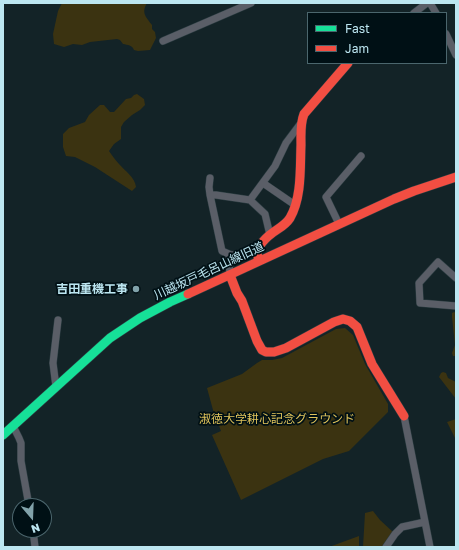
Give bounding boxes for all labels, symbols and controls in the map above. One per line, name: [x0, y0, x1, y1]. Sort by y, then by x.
legend: [307, 12, 447, 64]
text: Fast: [345, 21, 370, 36]
text: Jam: [345, 41, 369, 56]
street label: 川越坂戸毛呂山線旧道: [152, 239, 266, 303]
place label: 吉田重機工事: [56, 282, 128, 296]
marker: 吉田重機工事: [131, 284, 141, 294]
park label: 淑徳大学耕心記念グラウンド: [199, 412, 355, 426]
north arrow: [12, 498, 52, 538]
text: N: [30, 521, 42, 536]

